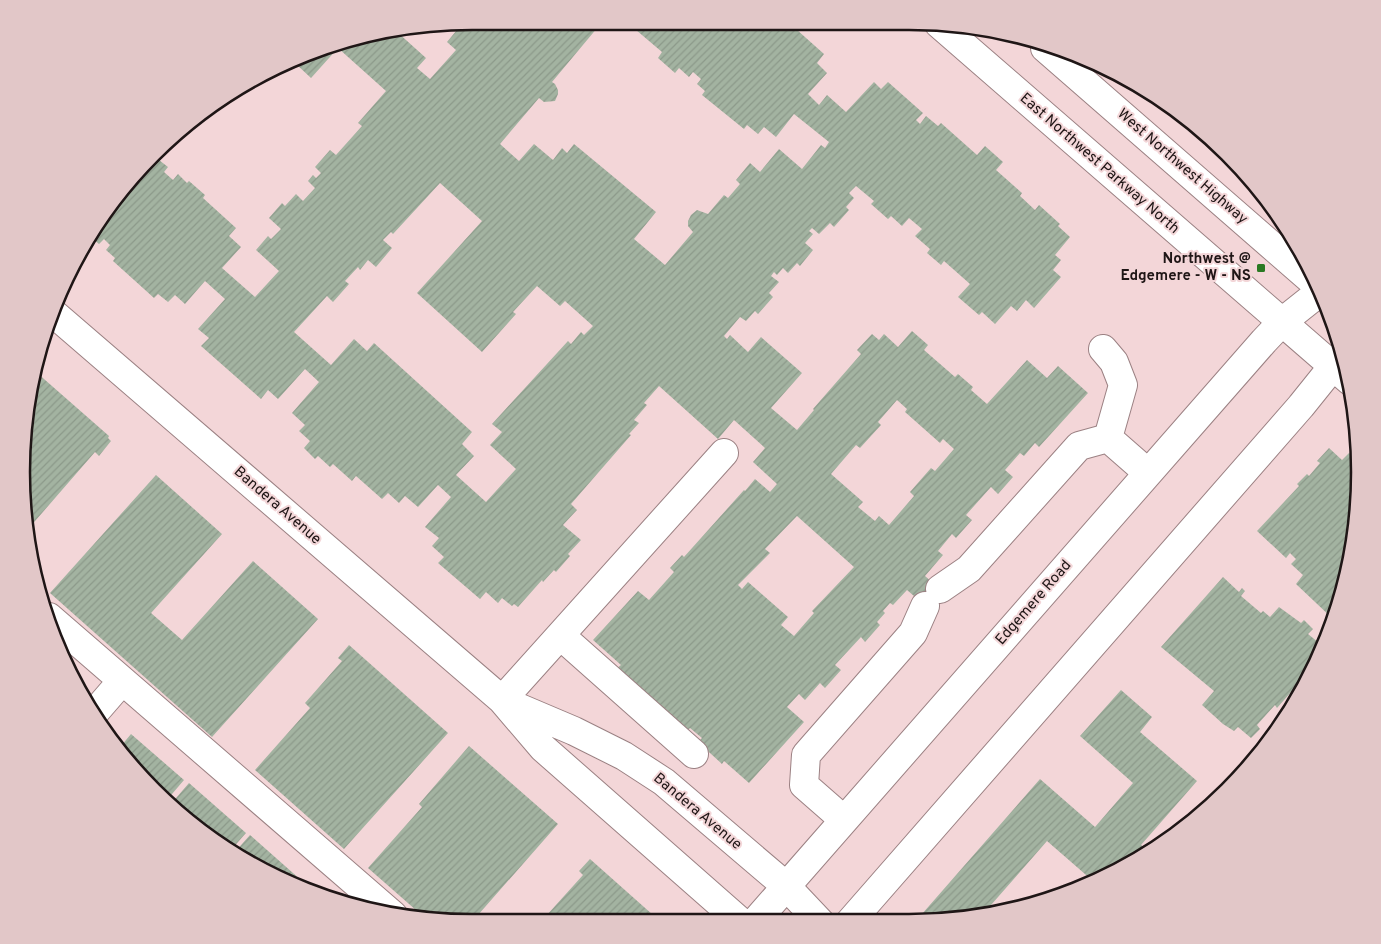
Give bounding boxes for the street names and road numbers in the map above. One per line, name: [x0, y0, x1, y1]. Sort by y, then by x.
street label: East Northwest Parkway North: [1015, 89, 1183, 239]
street label: West Northwest Highway: [1113, 105, 1251, 229]
street label: Bandera Avenue: [229, 463, 325, 549]
street label: Edgemere Road: [992, 557, 1076, 649]
street label: Bandera Avenue: [649, 769, 745, 855]

